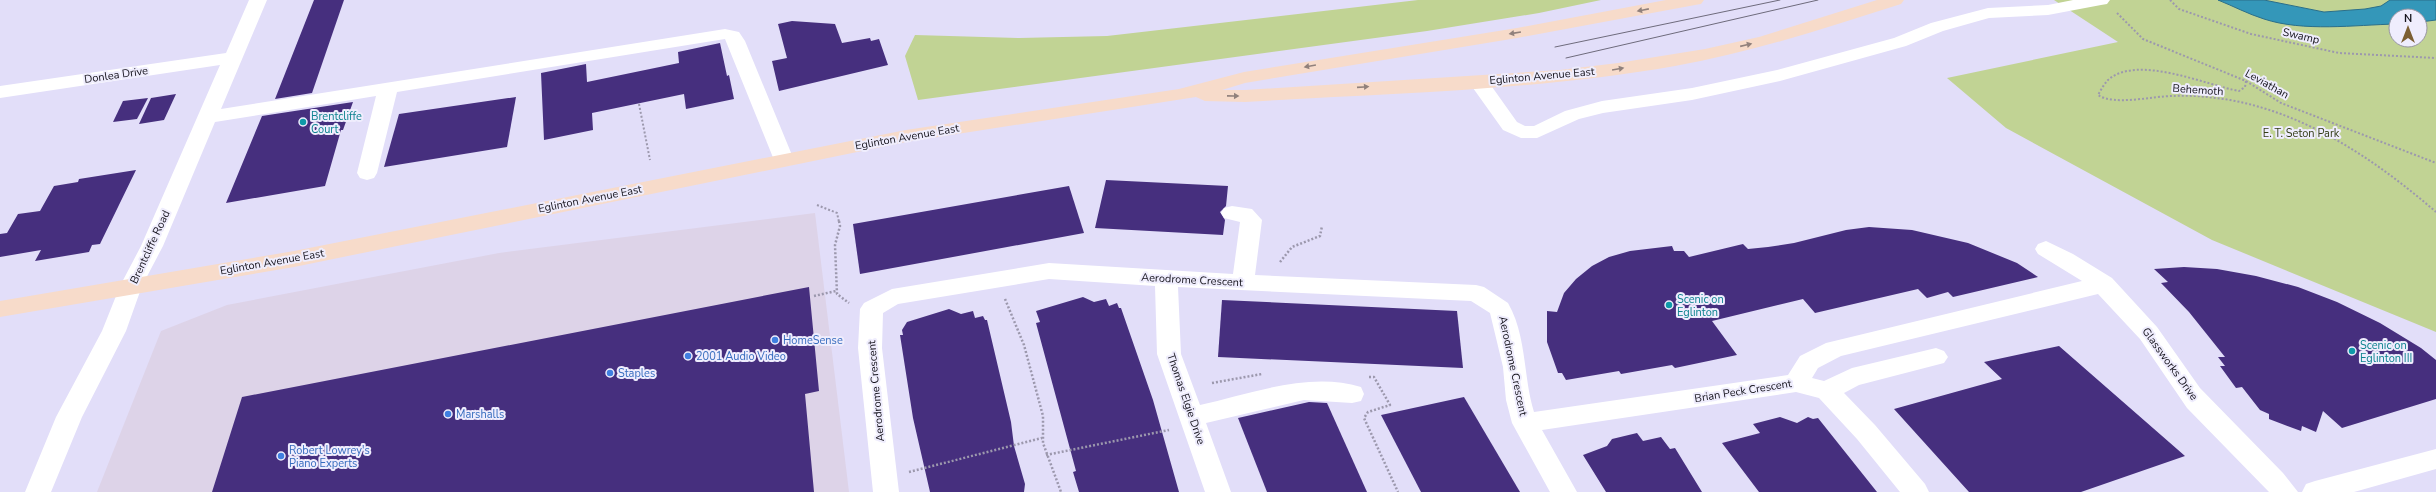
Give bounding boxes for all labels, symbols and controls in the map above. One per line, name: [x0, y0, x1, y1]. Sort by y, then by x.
one-way arrow: [1637, 8, 1649, 14]
north arrow: [2388, 8, 2428, 48]
text: N: [2404, 11, 2412, 26]
street label: Swamp: [2281, 24, 2321, 48]
one-way arrow: [1509, 31, 1521, 37]
one-way arrow: [1739, 41, 1752, 47]
street label: Donlea Drive: [83, 63, 149, 87]
one-way arrow: [1304, 63, 1316, 69]
street label: Eglinton Avenue East: [1489, 64, 1595, 88]
one-way arrow: [1612, 66, 1624, 72]
street label: Leviathan: [2242, 66, 2292, 102]
street label: Behemoth: [2172, 81, 2224, 99]
one-way arrow: [1357, 84, 1369, 91]
one-way arrow: [1227, 93, 1240, 99]
place label: Brentcliffe Court: [311, 109, 362, 137]
marker: Brentcliffe Court: [298, 117, 308, 127]
street label: Eglinton Avenue East: [854, 120, 960, 154]
park label: E. T. Seton Park: [2263, 126, 2340, 141]
street label: Eglinton Avenue East: [537, 182, 643, 216]
street label: Brentcliffe Road: [126, 208, 174, 286]
street label: Eglinton Avenue East: [219, 245, 325, 279]
street label: Aerodrome Crescent: [1141, 270, 1243, 290]
place label: Scenic on Eglinton: [1677, 292, 1724, 320]
marker: Scenic on Eglinton: [1664, 300, 1674, 310]
street label: Aerodrome Crescent: [1495, 315, 1531, 417]
street label: Glassworks Drive: [2139, 325, 2202, 403]
place label: HomeSense: [783, 333, 843, 348]
marker: HomeSense: [770, 335, 780, 345]
place label: Scenic on Eglinton III: [2360, 338, 2412, 366]
street label: Aerodrome Crescent: [864, 340, 888, 442]
marker: Scenic on Eglinton III: [2347, 346, 2357, 356]
place label: 2001 Audio Video: [696, 349, 786, 364]
marker: 2001 Audio Video: [683, 351, 693, 361]
street label: Thomas Elgie Drive: [1163, 351, 1209, 447]
place label: Staples: [618, 366, 655, 381]
marker: Staples: [605, 368, 615, 378]
street label: Brian Peck Crescent: [1693, 376, 1793, 406]
place label: Marshalls: [456, 407, 504, 422]
marker: Marshalls: [443, 409, 453, 419]
place label: Robert Lowrey's Piano Experts: [289, 443, 370, 471]
marker: Robert Lowrey's Piano Experts: [276, 451, 286, 461]

